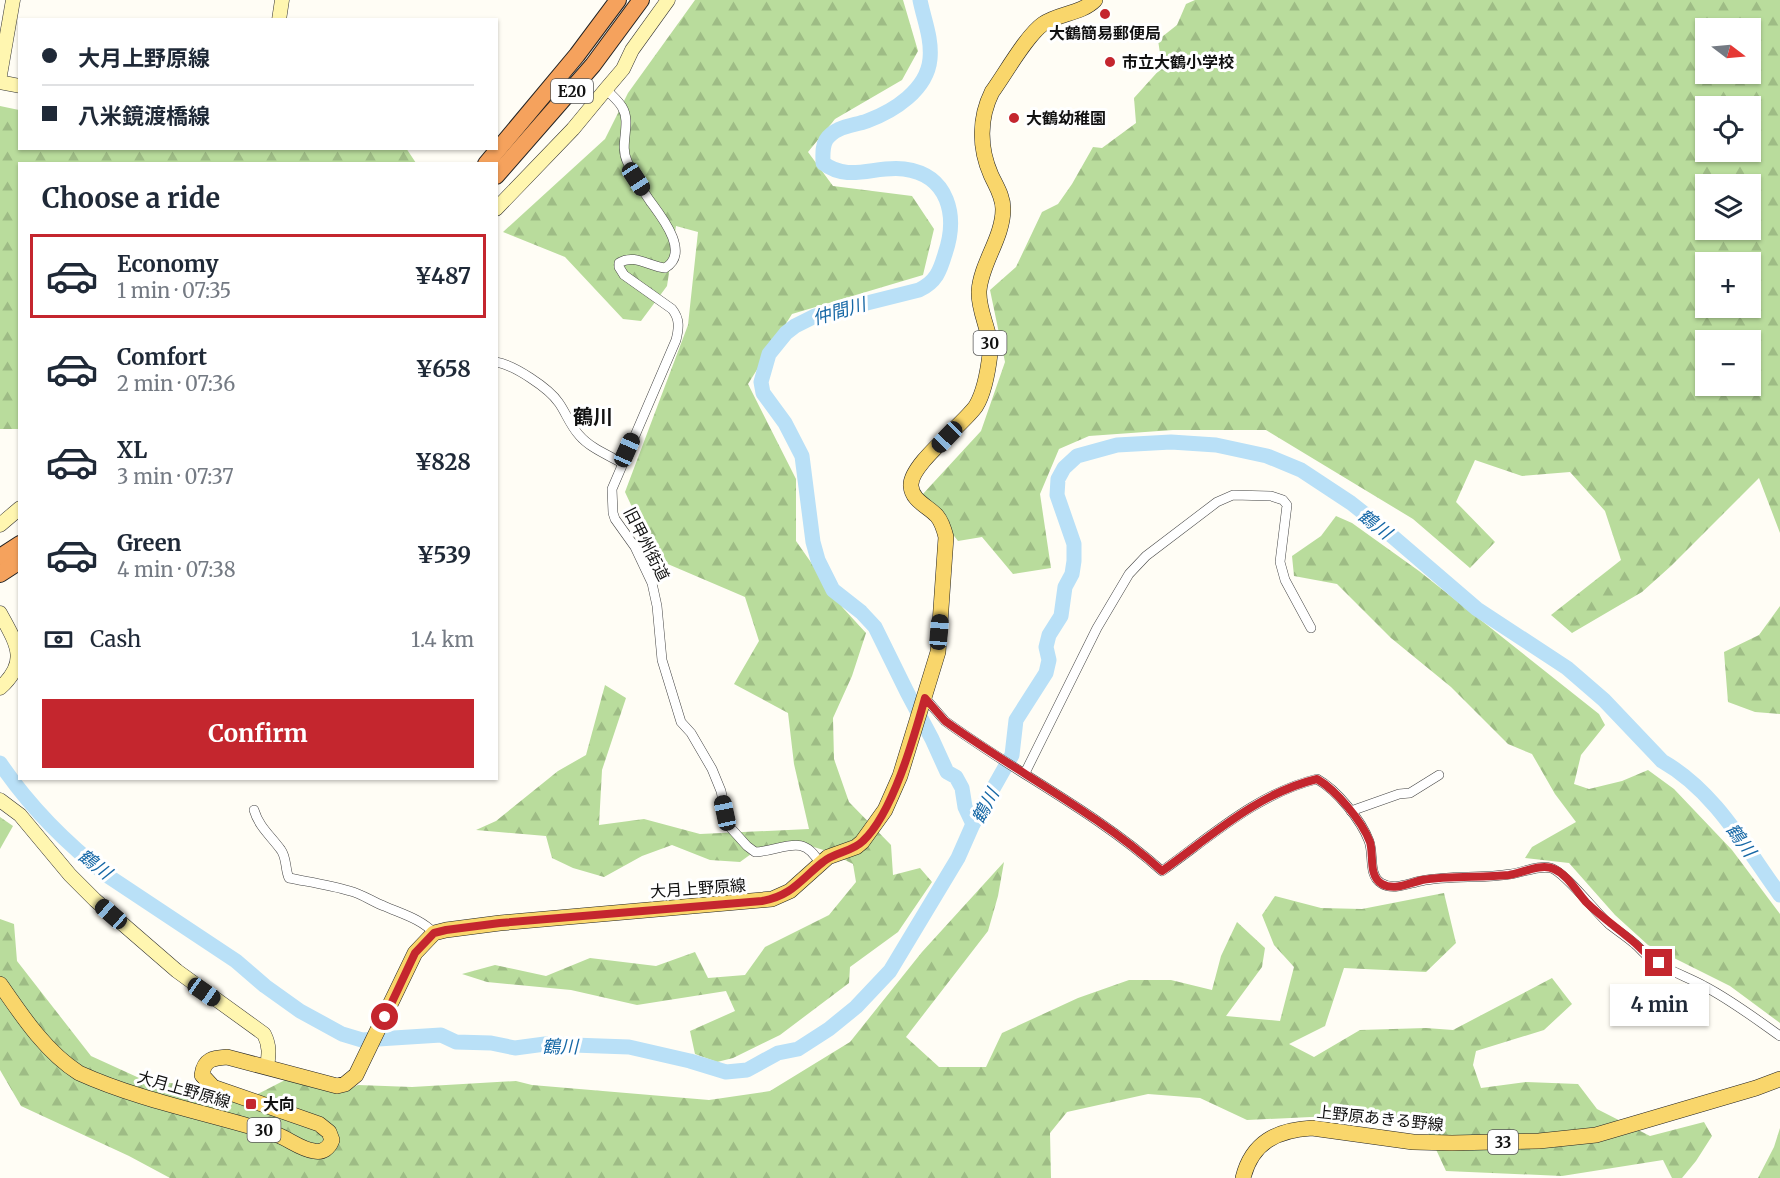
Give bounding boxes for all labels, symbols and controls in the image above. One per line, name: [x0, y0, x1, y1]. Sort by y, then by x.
marker: 大鶴簡易郵便局: [1098, 7, 1112, 21]
north arrow: [1695, 18, 1761, 84]
map controls: [1695, 18, 1761, 396]
place label: 大鶴簡易郵便局: [1049, 23, 1161, 43]
text: 大月上野原線: [78, 44, 210, 72]
place label: 市立大鶴小学校: [1122, 52, 1234, 72]
marker: 市立大鶴小学校: [1103, 55, 1117, 69]
road number: E20: [551, 79, 593, 103]
button: locate: [1695, 96, 1761, 162]
text: 八米鏡渡橋線: [78, 102, 210, 130]
place label: 大鶴幼稚園: [1026, 108, 1106, 128]
marker: 大鶴幼稚園: [1007, 111, 1021, 125]
car: [619, 159, 653, 199]
button: layers: [1695, 174, 1761, 240]
text: Choose a ride: [42, 181, 220, 215]
icon: car: [45, 249, 99, 303]
text: Economy: [117, 250, 218, 278]
button: +: [1695, 252, 1761, 318]
text: ¥487: [414, 262, 471, 290]
text: 1 min · 07:35: [117, 278, 231, 303]
water label: 仲間川: [810, 292, 870, 329]
button: −: [1695, 330, 1761, 396]
road number: 30: [974, 331, 1006, 355]
icon: car: [45, 342, 99, 396]
text: Comfort: [117, 343, 207, 371]
text: ¥658: [415, 355, 471, 383]
text: 2 min · 07:36: [117, 371, 235, 396]
district label: 鶴川: [573, 404, 613, 429]
car: [928, 418, 966, 456]
car: [611, 430, 643, 470]
icon: car: [45, 435, 99, 489]
text: XL: [117, 436, 147, 464]
text: ¥828: [415, 448, 471, 476]
text: 3 min · 07:37: [117, 464, 234, 489]
street label: 旧甲州街道: [620, 504, 674, 584]
water label: 鶴川: [1354, 504, 1398, 545]
icon: car: [45, 528, 99, 582]
text: Green: [117, 529, 181, 557]
text: ¥539: [417, 541, 471, 569]
text: 4 min · 07:38: [117, 557, 236, 582]
car: [928, 613, 950, 651]
icon: cash: [42, 623, 75, 656]
text: Cash: [90, 625, 141, 653]
text: 1.4 km: [411, 627, 474, 652]
button: Confirm: [42, 699, 474, 768]
water label: 鶴川: [966, 783, 1005, 827]
car: [712, 794, 738, 832]
water label: 鶴川: [1721, 819, 1762, 863]
water label: 鶴川: [74, 844, 118, 885]
street label: 大月上野原線: [649, 875, 747, 901]
car: [92, 895, 130, 933]
route end: [1645, 949, 1672, 976]
car: [184, 974, 224, 1010]
callout: 4 min: [1610, 984, 1708, 1026]
text: 4 min: [1631, 992, 1688, 1017]
route start: [371, 1003, 398, 1030]
water label: 鶴川: [542, 1035, 580, 1058]
street label: 大月上野原線: [135, 1066, 233, 1112]
place label: 大向: [263, 1094, 295, 1114]
marker: 大向: [244, 1097, 258, 1111]
street label: 上野原あきる野線: [1315, 1101, 1445, 1135]
road number: 30: [248, 1118, 280, 1142]
road number: 33: [1488, 1130, 1518, 1154]

